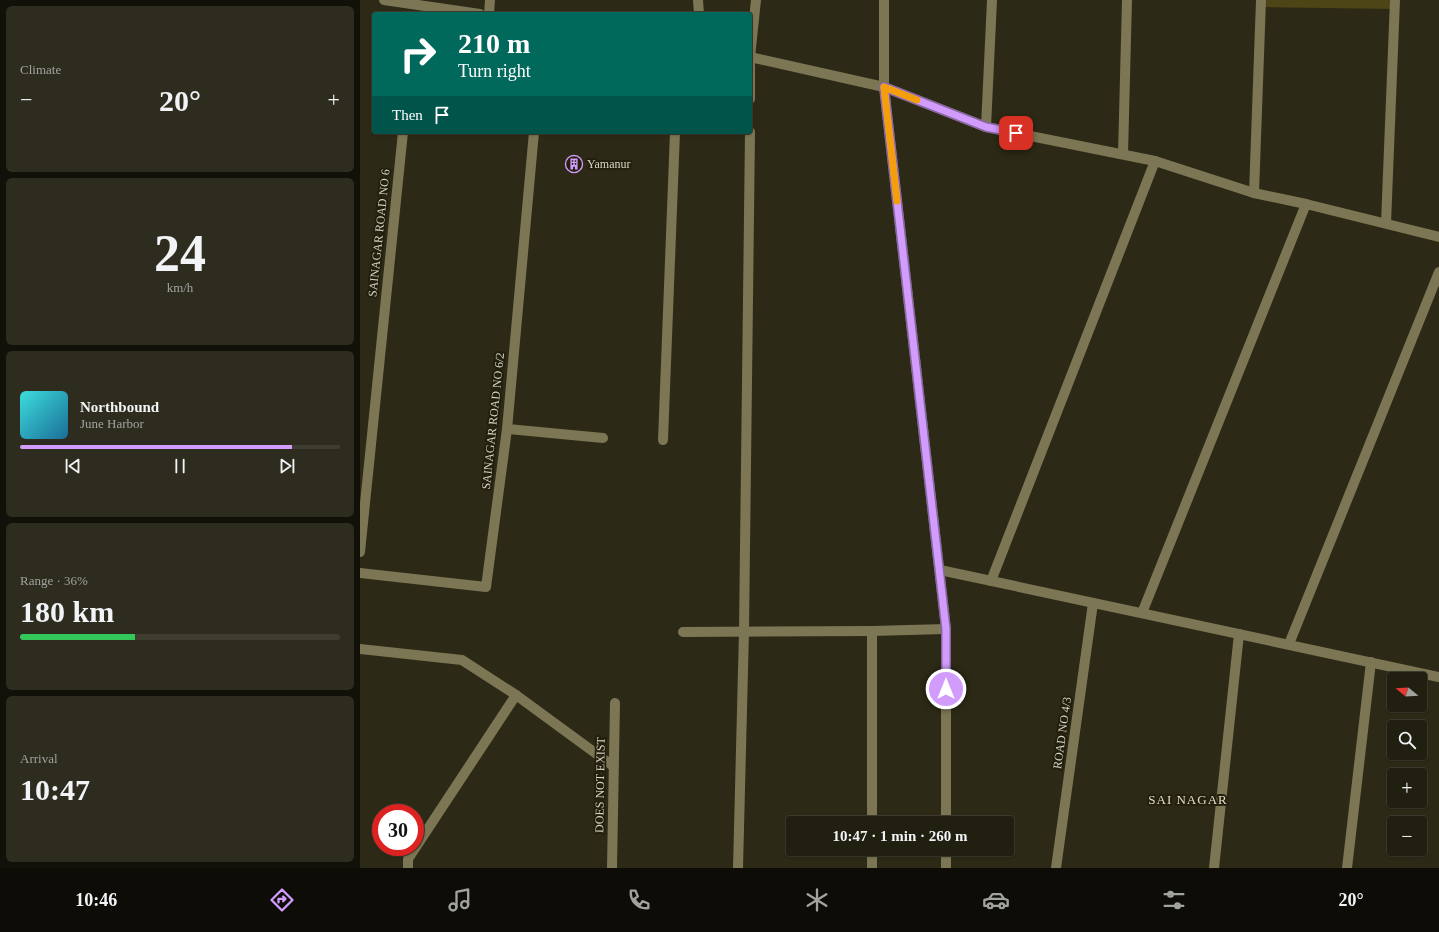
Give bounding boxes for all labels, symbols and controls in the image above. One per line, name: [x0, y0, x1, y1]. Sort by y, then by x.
icon: right: [392, 28, 444, 80]
text: 210 m: [458, 28, 530, 59]
text: Turn right: [458, 61, 531, 81]
text: Climate: [20, 62, 61, 77]
text: 20°: [159, 84, 201, 117]
text: −: [20, 87, 32, 112]
text: +: [328, 87, 340, 112]
icon: arrive: [431, 104, 453, 126]
text: Then: [392, 107, 423, 123]
pin: [999, 116, 1033, 150]
icon: arrive: [1005, 122, 1027, 144]
building icon: Yamanur: [564, 154, 584, 174]
place label: Yamanur: [587, 157, 630, 171]
street label: SAINAGAR ROAD NO 6: [365, 168, 393, 298]
text: 24: [154, 225, 206, 282]
text: km/h: [167, 280, 193, 295]
street label: SAINAGAR ROAD NO 6/2: [479, 352, 507, 490]
text: Northbound: [80, 399, 159, 415]
text: June Harbor: [80, 416, 144, 431]
icon: previous: [62, 455, 84, 477]
icon: pause: [169, 455, 191, 477]
icon: next: [276, 455, 298, 477]
text: Range · 36%: [20, 573, 88, 588]
text: 180 km: [20, 595, 114, 628]
position arrow: [925, 668, 967, 710]
north arrow: [1387, 672, 1427, 712]
map controls: [1387, 672, 1427, 856]
street label: ROAD NO 4/3: [1050, 696, 1074, 770]
button: search: [1387, 720, 1427, 760]
street label: DOES NOT EXIST: [592, 736, 608, 833]
text: Arrival: [20, 751, 58, 766]
button: +: [1387, 768, 1427, 808]
text: 10:47: [20, 773, 90, 806]
district label: SAI NAGAR: [1148, 792, 1228, 807]
speed limit sign: 30: [372, 804, 424, 856]
button: −: [1387, 816, 1427, 856]
text: 10:47 · 1 min · 260 m: [833, 828, 968, 844]
icon: directions: [268, 886, 296, 914]
icon: music: [446, 886, 474, 914]
icon: phone: [625, 886, 653, 914]
icon: climate: [803, 886, 831, 914]
icon: car: [982, 886, 1010, 914]
icon: filters: [1160, 886, 1188, 914]
text: 10:46: [75, 890, 117, 910]
text: 20°: [1339, 890, 1364, 910]

